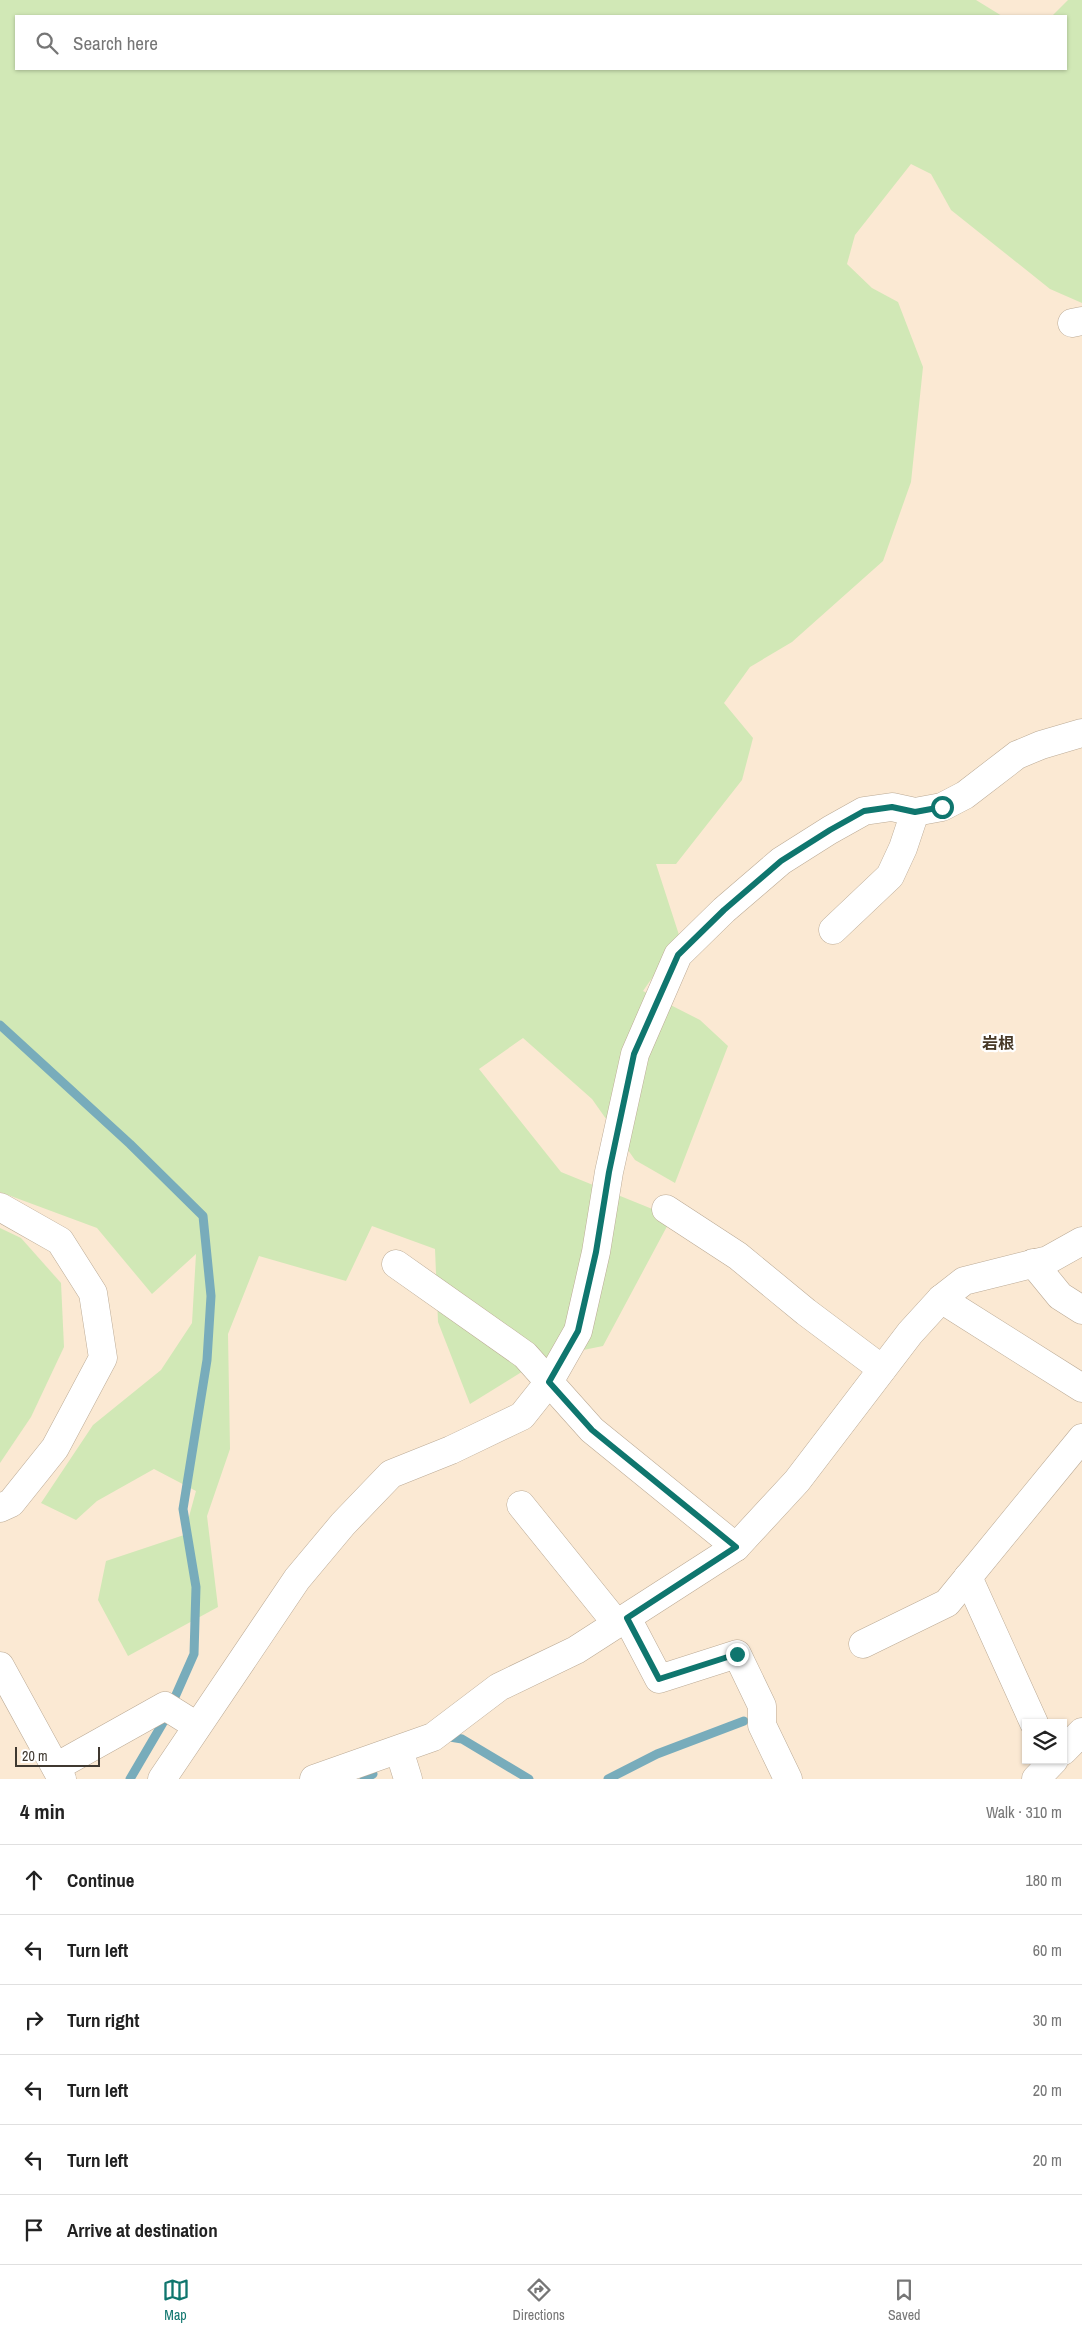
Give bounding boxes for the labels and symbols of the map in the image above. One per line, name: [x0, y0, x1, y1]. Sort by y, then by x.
route start: [931, 796, 954, 819]
district label: 岩根: [982, 1032, 1014, 1054]
route end: [726, 1643, 749, 1666]
scale bar: [15, 1744, 100, 1767]

